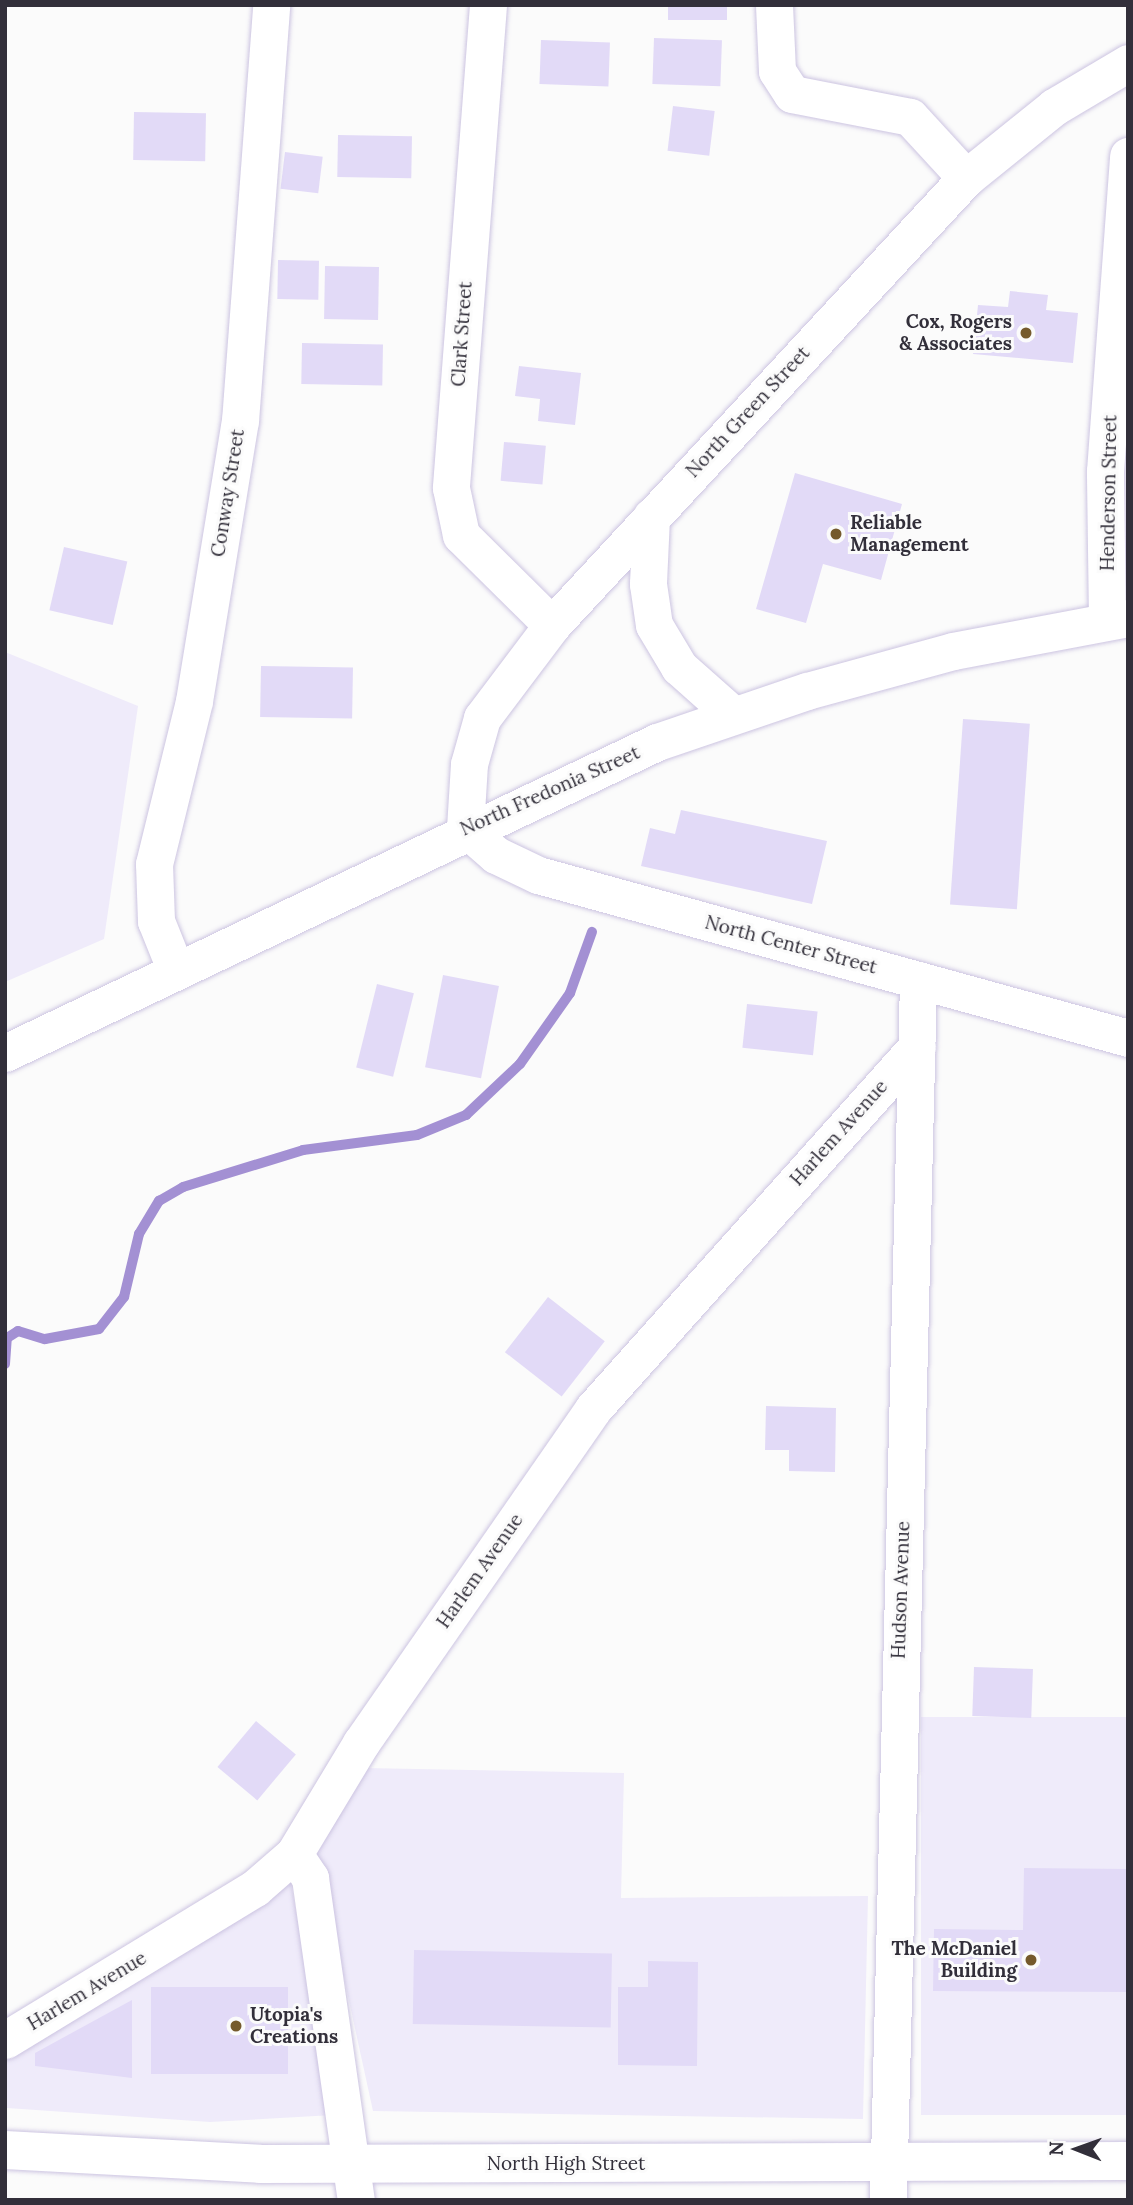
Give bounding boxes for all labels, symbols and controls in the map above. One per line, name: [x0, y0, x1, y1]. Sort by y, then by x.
street label: Clark Street: [447, 281, 477, 387]
place label: Cox, Rogers & Associates: [899, 311, 1012, 355]
marker: Cox, Rogers & Associates: [1018, 325, 1034, 341]
street label: North Green Street: [681, 342, 815, 482]
street label: Henderson Street: [1096, 415, 1122, 571]
street label: Conway Street: [207, 427, 249, 559]
place label: Reliable Management: [850, 512, 969, 556]
marker: Reliable Management: [828, 526, 844, 542]
street label: North Fredonia Street: [457, 741, 643, 841]
street label: North Center Street: [702, 911, 880, 979]
street label: Harlem Avenue: [786, 1075, 892, 1191]
street label: Harlem Avenue: [432, 1509, 528, 1633]
street label: Hudson Avenue: [887, 1521, 915, 1659]
place label: The McDaniel Building: [891, 1938, 1017, 1982]
street label: Harlem Avenue: [23, 1947, 151, 2035]
marker: The McDaniel Building: [1023, 1952, 1039, 1968]
place label: Utopia's Creations: [250, 2004, 338, 2048]
marker: Utopia's Creations: [228, 2018, 244, 2034]
north arrow: [1042, 2114, 1112, 2184]
text: N: [1044, 2141, 1068, 2156]
street label: North High Street: [487, 2153, 645, 2175]

